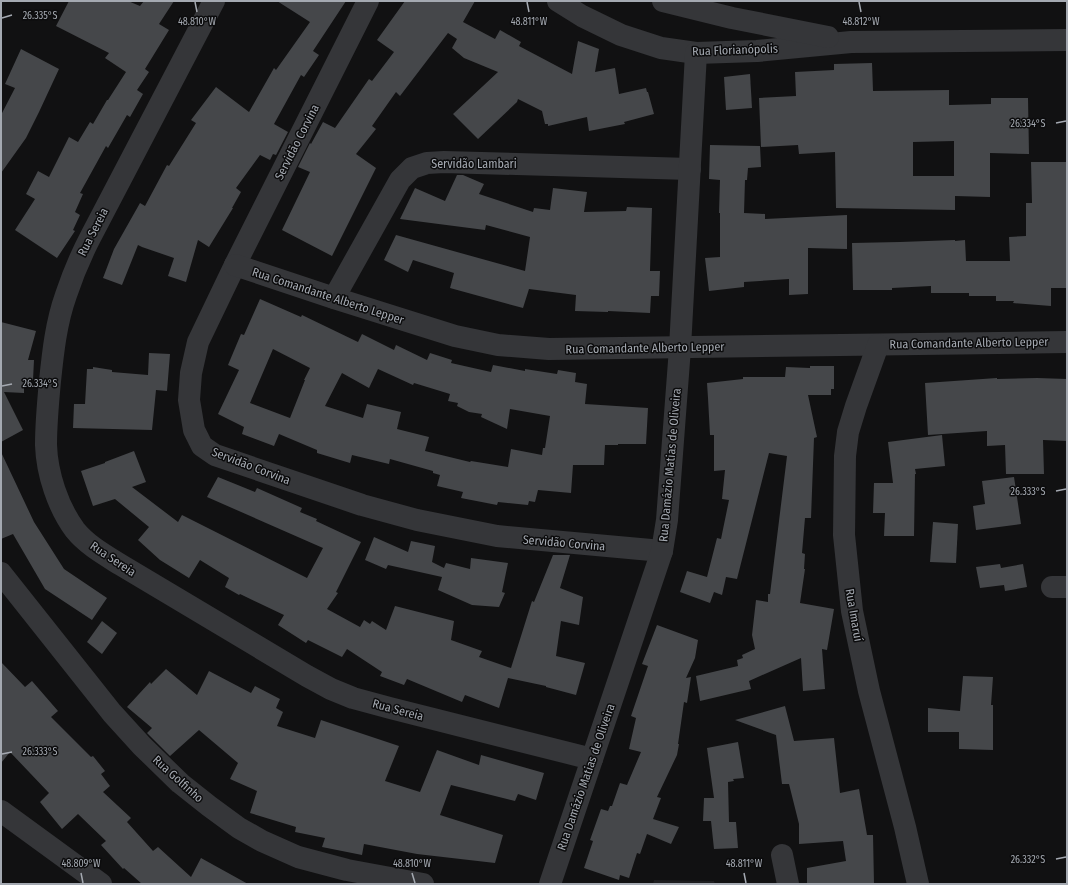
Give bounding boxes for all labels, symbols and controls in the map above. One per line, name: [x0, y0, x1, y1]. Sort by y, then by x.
text: 26.335°S: [23, 10, 57, 22]
text: 48.810°W: [178, 16, 217, 28]
text: 48.811°W: [511, 16, 548, 28]
text: 48.812°W: [842, 16, 880, 28]
street label: Rua Florianópolis: [692, 42, 778, 58]
street label: Servidão Corvina: [272, 102, 322, 182]
text: 26.334°S: [1010, 118, 1046, 130]
street label: Servidão Lambari: [431, 157, 517, 171]
street label: Rua Sereia: [75, 206, 111, 258]
street label: Rua Comandante Alberto Lepper: [250, 265, 407, 327]
street label: Rua Comandante Alberto Lepper: [889, 335, 1049, 351]
street label: Rua Comandante Alberto Lepper: [565, 340, 725, 356]
text: 26.334°S: [22, 378, 58, 390]
street label: Rua Damázio Matias de Oliveira: [656, 387, 684, 542]
street label: Servidão Corvina: [210, 445, 292, 487]
text: 26.333°S: [1011, 486, 1045, 498]
street label: Servidão Corvina: [522, 532, 606, 554]
street label: Rua Sereia: [87, 539, 139, 579]
street label: Rua Imaruí: [842, 588, 866, 642]
street label: Rua Sereia: [371, 696, 425, 724]
street label: Rua Damázio Matias de Oliveira: [554, 702, 618, 852]
text: 26.333°S: [23, 746, 57, 758]
street label: Rua Golfinho: [150, 753, 206, 805]
text: 26.332°S: [1011, 854, 1045, 866]
text: 48.809°W: [61, 858, 101, 870]
text: 48.810°W: [393, 858, 432, 870]
text: 48.811°W: [726, 858, 763, 870]

